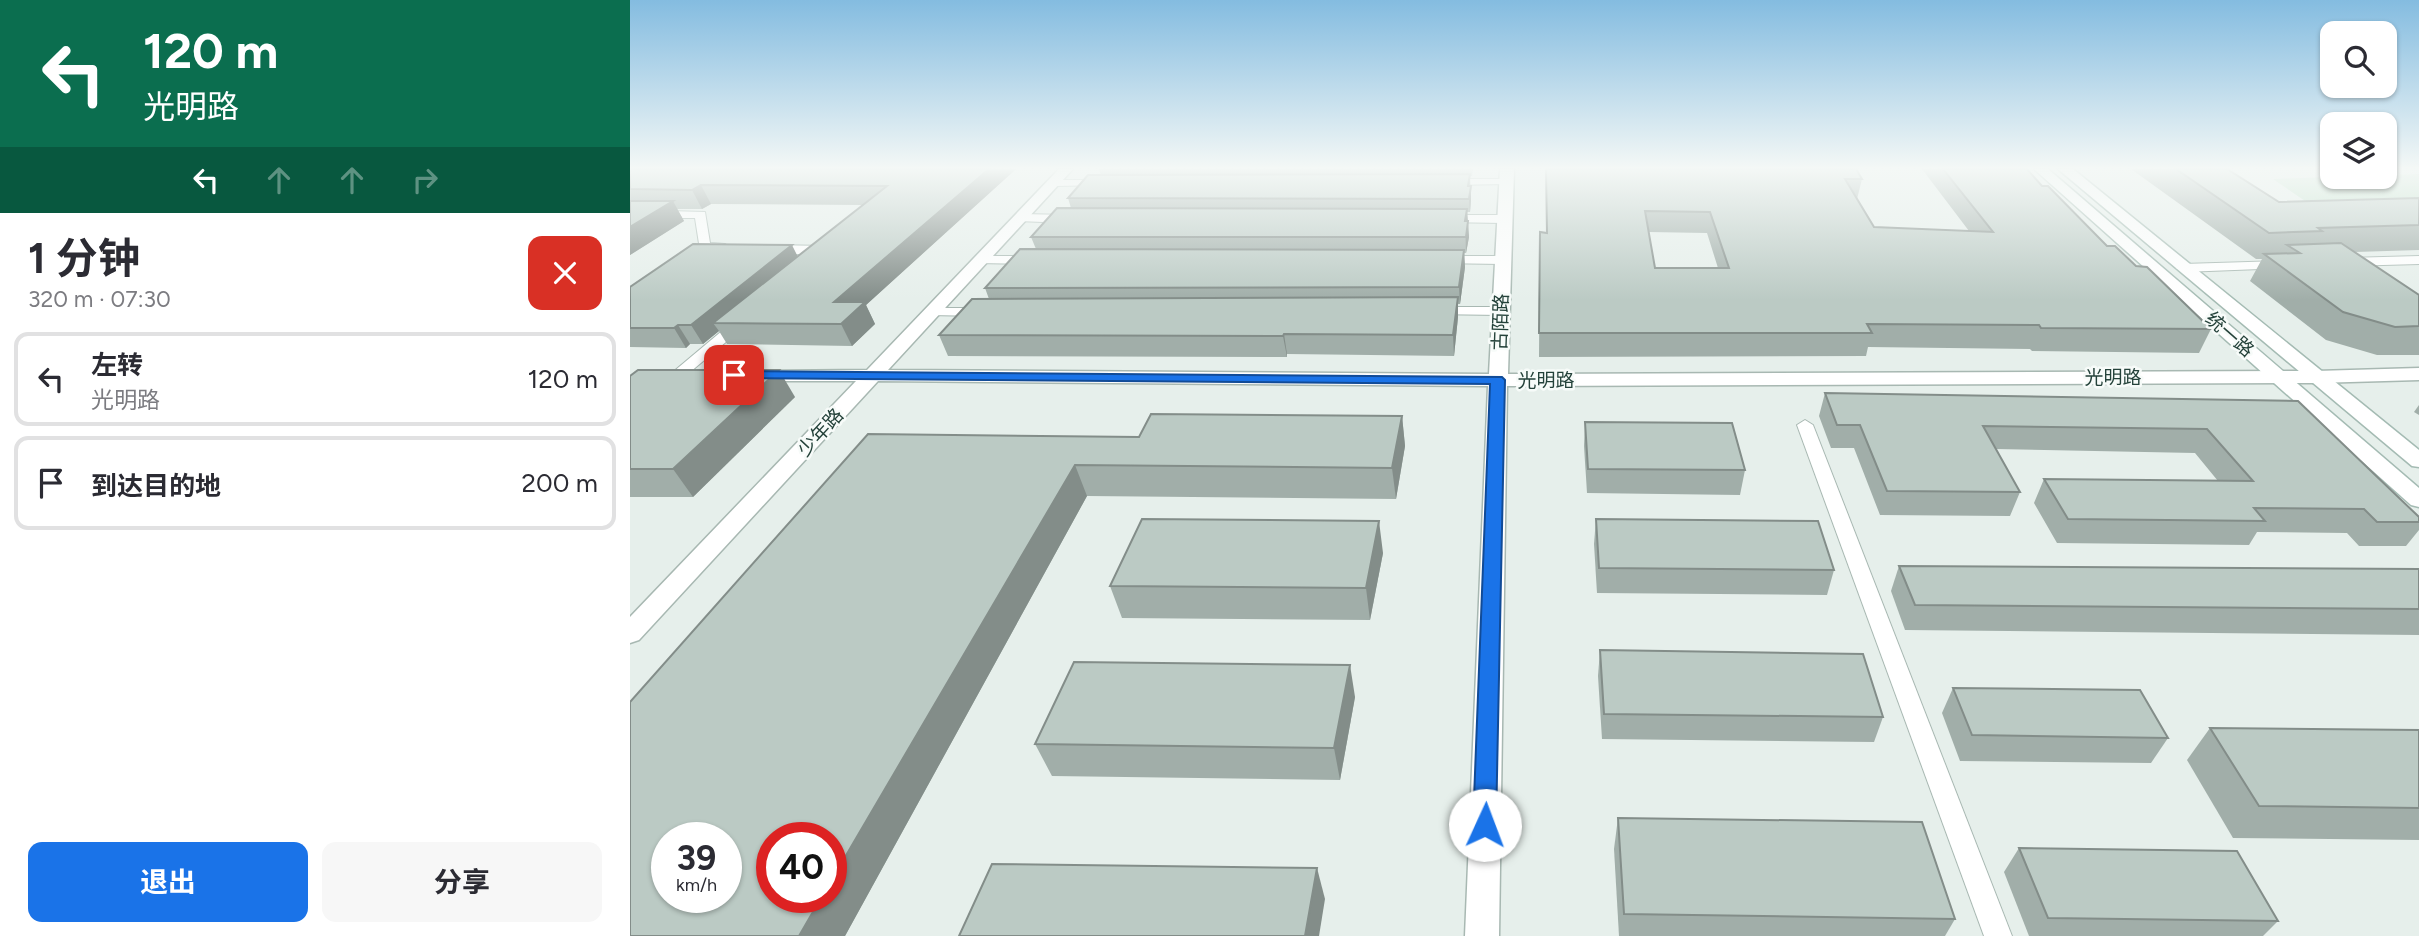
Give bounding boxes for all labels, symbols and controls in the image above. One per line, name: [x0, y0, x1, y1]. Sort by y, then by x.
text: 120 m: [143, 21, 278, 80]
map controls: [2320, 21, 2397, 189]
button: search: [2320, 21, 2397, 98]
icon: left: [28, 28, 119, 119]
text: 光明路: [143, 88, 239, 126]
button: layers: [2320, 112, 2397, 189]
icon: left: [187, 161, 225, 199]
icon: ahead: [260, 161, 298, 199]
icon: ahead: [333, 161, 371, 199]
icon: right: [406, 161, 444, 199]
text: 1 分钟: [28, 233, 140, 284]
button: close: [528, 236, 602, 310]
text: 320 m · 07:30: [28, 285, 171, 313]
street label: 古陌路: [1488, 293, 1513, 351]
street label: 统一路: [2201, 307, 2259, 362]
pin: [704, 345, 764, 405]
text: 左转: [91, 349, 143, 381]
icon: arrive: [715, 356, 753, 394]
icon: left: [32, 360, 70, 398]
text: 120 m: [528, 363, 598, 395]
street label: 光明路: [2084, 366, 2142, 389]
street label: 光明路: [1517, 369, 1575, 392]
text: 光明路: [91, 386, 160, 414]
street label: 少年路: [793, 404, 848, 461]
icon: arrive: [32, 464, 70, 502]
text: 200 m: [522, 467, 598, 499]
text: 到达目的地: [91, 470, 221, 502]
position arrow: [1448, 788, 1522, 862]
speed limit sign: 40: [756, 822, 847, 913]
text: 39: [677, 837, 716, 879]
button: 退出: [28, 842, 308, 922]
button: 分享: [322, 842, 602, 922]
text: km/h: [676, 874, 717, 896]

